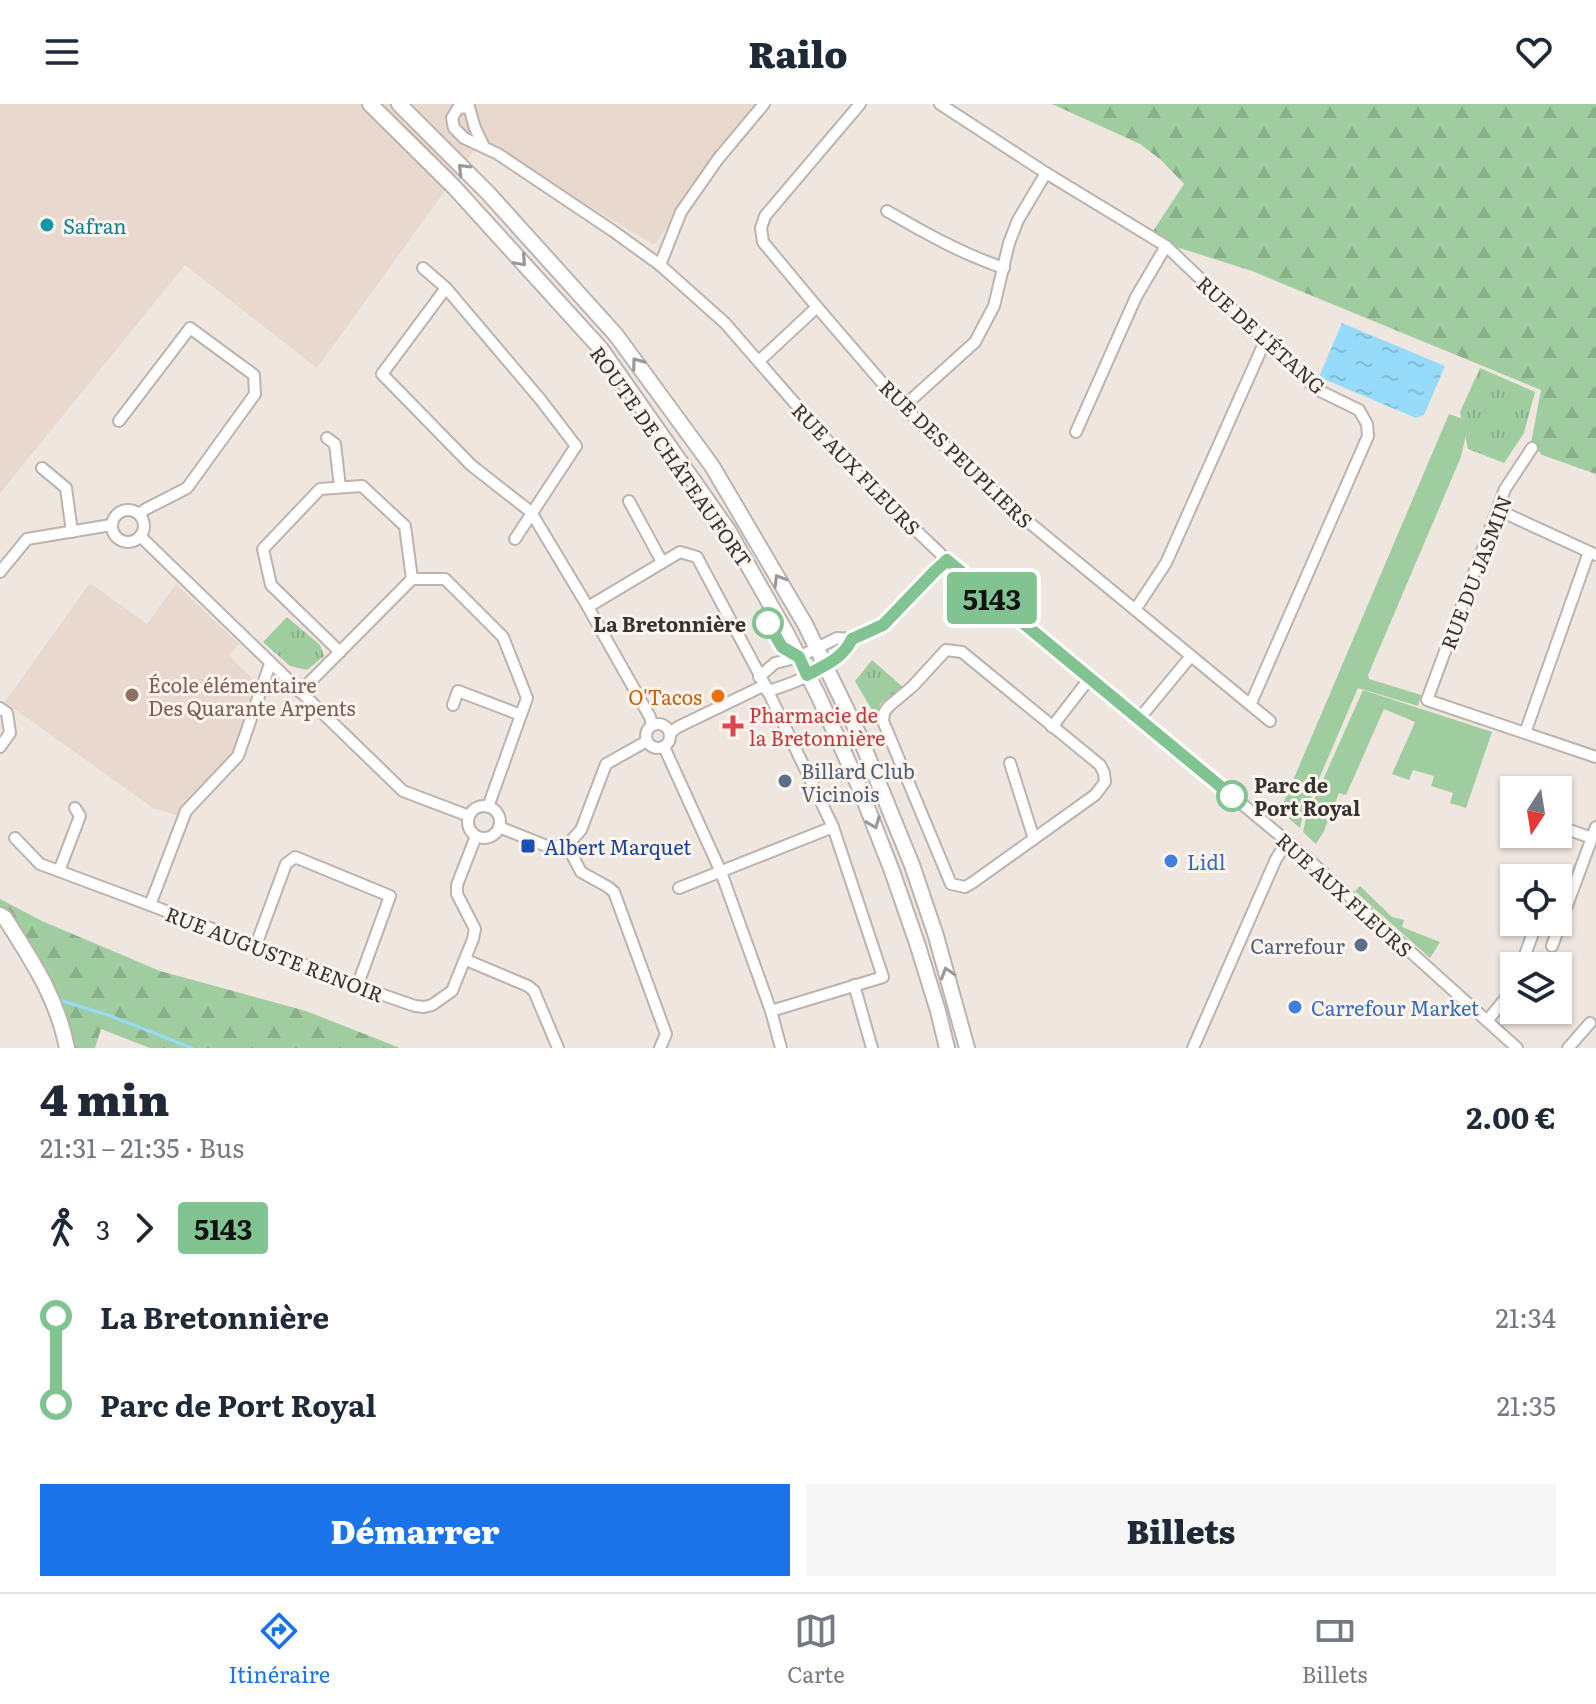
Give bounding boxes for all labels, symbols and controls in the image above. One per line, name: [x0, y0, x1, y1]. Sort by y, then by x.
text: Railo: [748, 26, 848, 79]
icon: menu: [40, 30, 84, 74]
icon: heart: [1512, 30, 1556, 74]
one-way arrow: [458, 164, 472, 178]
place label: Safran: [63, 210, 127, 240]
marker: Safran: [38, 216, 56, 234]
one-way arrow: [512, 252, 526, 267]
street label: RUE DE L'ÉTANG: [1191, 268, 1333, 400]
street label: ROUTE DE CHÂTEAUFORT: [584, 339, 760, 573]
one-way arrow: [632, 357, 646, 371]
street label: RUE DES PEUPLIERS: [874, 372, 1040, 534]
street label: RUE AUX FLEURS: [786, 395, 928, 541]
street label: RUE DU JASMIN: [1432, 491, 1518, 653]
line badge: 5143: [936, 572, 1048, 624]
one-way arrow: [773, 574, 789, 589]
text: 5143: [963, 577, 1021, 619]
place label: La Bretonnière: [593, 608, 746, 638]
marker: La Bretonnière: [753, 608, 783, 638]
place label: École élémentaire Des Quarante Arpents: [148, 669, 356, 722]
place label: O'Tacos: [628, 681, 702, 711]
marker: École élémentaire Des Quarante Arpents: [123, 686, 141, 704]
marker: O'Tacos: [709, 687, 727, 705]
place label: Pharmacie de la Bretonnière: [749, 699, 885, 752]
marker: Pharmacie de la Bretonnière: [724, 717, 742, 735]
place label: Billard Club Vicinois: [801, 755, 915, 808]
place label: Parc de Port Royal: [1254, 769, 1360, 822]
marker: Billard Club Vicinois: [776, 772, 794, 790]
north arrow: [1500, 776, 1572, 848]
map controls: [1500, 776, 1572, 1024]
marker: Parc de Port Royal: [1217, 781, 1247, 811]
one-way arrow: [864, 815, 880, 829]
street label: RUE AUX FLEURS: [1270, 825, 1420, 963]
place label: Albert Marquet: [544, 831, 691, 861]
marker: Albert Marquet: [519, 837, 537, 855]
place label: Lidl: [1187, 846, 1226, 876]
marker: Lidl: [1162, 852, 1180, 870]
button: locate: [1500, 864, 1572, 936]
street label: RUE AUGUSTE RENOIR: [162, 898, 388, 1008]
place label: Carrefour: [1250, 930, 1346, 960]
marker: Carrefour: [1352, 936, 1370, 954]
button: layers: [1500, 952, 1572, 1024]
one-way arrow: [940, 966, 956, 980]
place label: Carrefour Market: [1311, 992, 1479, 1022]
marker: Carrefour Market: [1286, 998, 1304, 1016]
text: 4 min: [40, 1064, 170, 1130]
text: 2.00 €: [1466, 1094, 1556, 1138]
text: 21:31 – 21:35 · Bus: [40, 1127, 244, 1166]
icon: walk: [40, 1206, 84, 1250]
icon: forward: [122, 1206, 166, 1250]
text: 5143: [194, 1207, 252, 1249]
text: 3: [96, 1209, 110, 1248]
text: La Bretonnière: [100, 1294, 329, 1338]
text: 21:34: [1496, 1297, 1556, 1336]
text: Parc de Port Royal: [100, 1382, 376, 1426]
text: 21:35: [1497, 1385, 1556, 1424]
button: Démarrer: [40, 1484, 790, 1576]
button: Billets: [806, 1484, 1556, 1576]
tab: Itinéraire: [229, 1609, 330, 1690]
tab: Carte: [787, 1609, 845, 1690]
tab: Billets: [1302, 1609, 1367, 1690]

